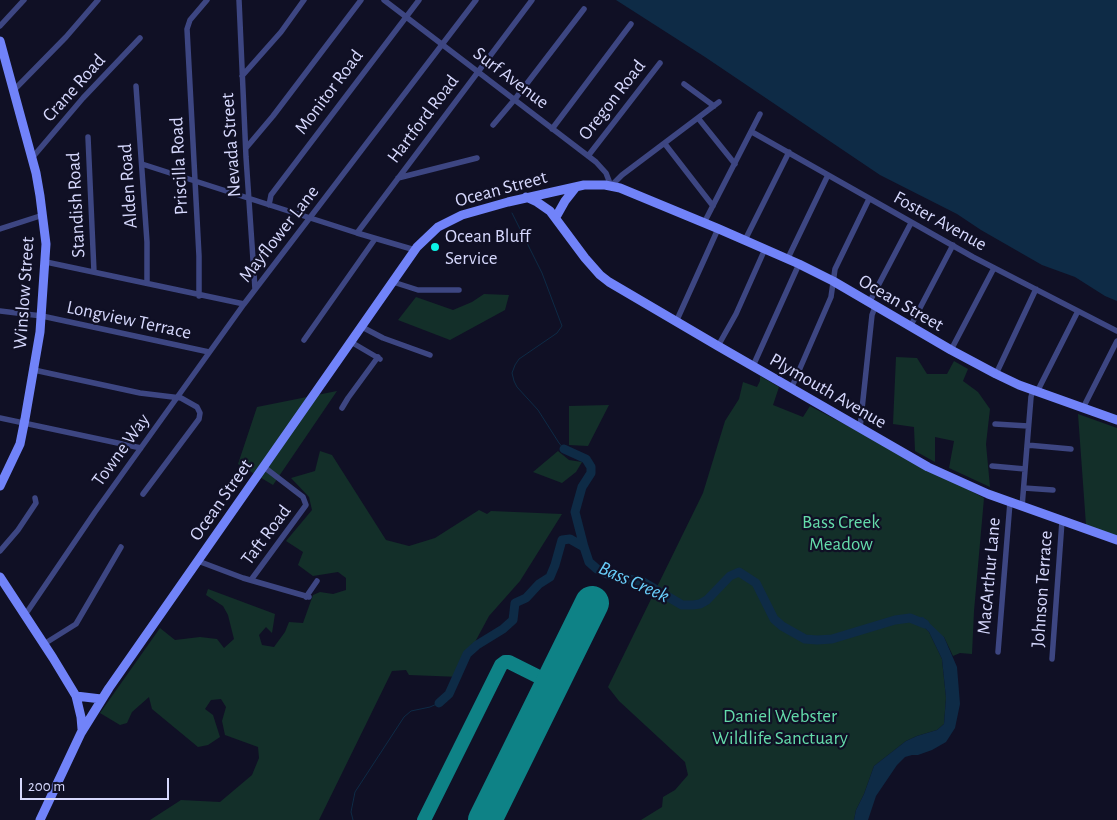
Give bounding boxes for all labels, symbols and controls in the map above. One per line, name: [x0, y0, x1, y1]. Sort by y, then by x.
street label: Surf Avenue: [469, 42, 553, 114]
street label: Monitor Road: [290, 45, 368, 139]
street label: Crane Road: [38, 49, 110, 127]
street label: Oregon Road: [574, 55, 650, 145]
street label: Hartford Road: [382, 70, 464, 168]
street label: Nevada Street: [216, 92, 246, 198]
street label: Priscilla Road: [165, 116, 193, 216]
street label: Alden Road: [114, 143, 142, 229]
street label: Standish Road: [62, 152, 90, 258]
street label: Ocean Street: [452, 166, 550, 212]
street label: Mayflower Lane: [234, 181, 324, 287]
street label: Foster Avenue: [889, 186, 991, 256]
place label: Ocean Bluff Service: [445, 225, 531, 269]
street label: Winslow Street: [9, 236, 39, 350]
marker: Ocean Bluff Service: [429, 241, 441, 253]
street label: Ocean Street: [854, 270, 948, 336]
street label: Longview Terrace: [65, 296, 193, 344]
street label: Plymouth Avenue: [765, 348, 891, 434]
street label: Towne Way: [87, 409, 155, 491]
street label: Ocean Street: [185, 455, 257, 545]
street label: Taft Road: [236, 500, 296, 570]
park label: Bass Creek Meadow: [802, 511, 880, 555]
street label: MacArthur Lane: [973, 516, 1005, 636]
street label: Johnson Terrace: [1027, 530, 1057, 648]
water label: Bass Creek: [595, 556, 673, 608]
park label: Daniel Webster Wildlife Sanctuary: [712, 705, 848, 749]
scale bar: [22, 768, 171, 800]
text: 200 m: [28, 779, 65, 794]

